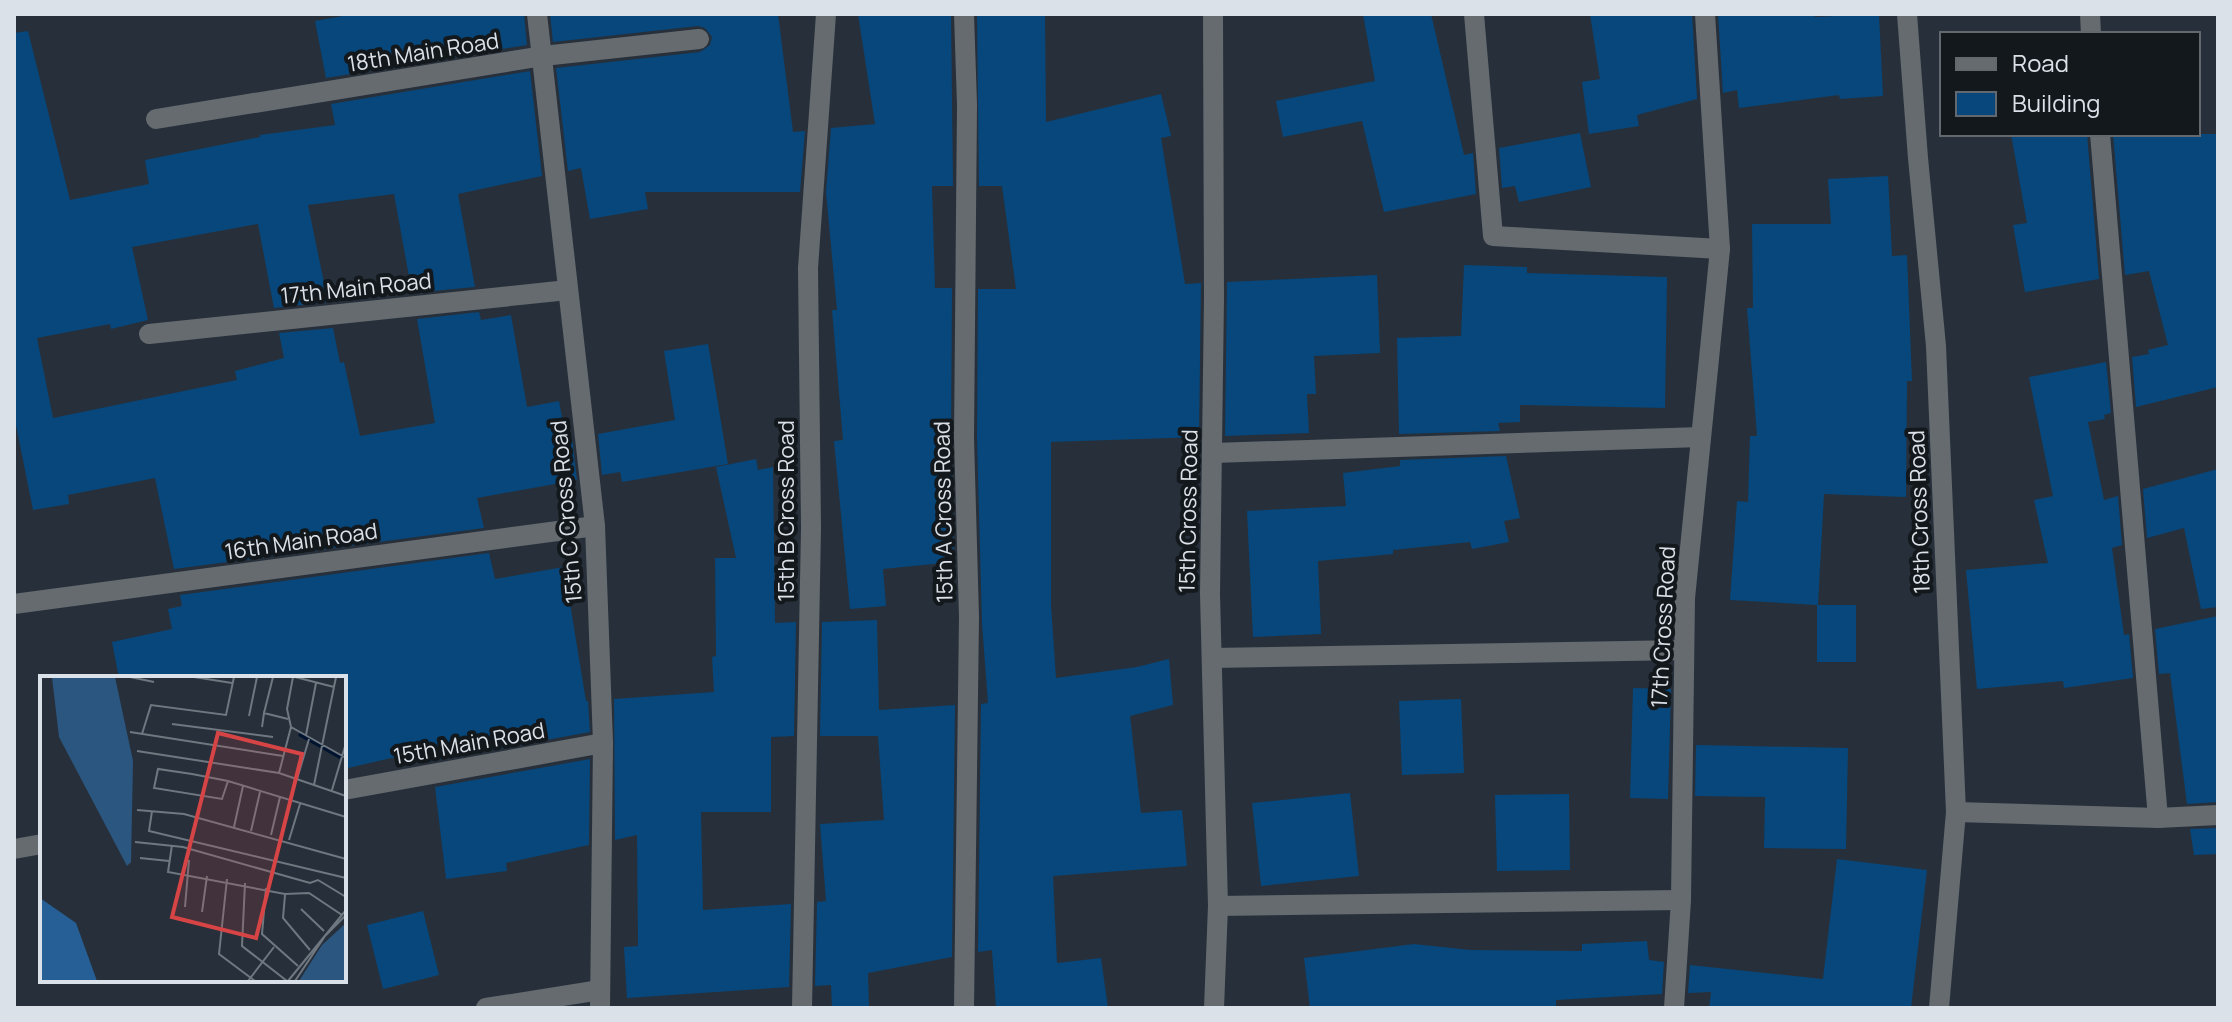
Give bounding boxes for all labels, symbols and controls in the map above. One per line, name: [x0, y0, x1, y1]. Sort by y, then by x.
street label: 18th Main Road: [345, 25, 501, 79]
legend: [1940, 32, 2200, 136]
text: Road: [2012, 46, 2069, 79]
text: Building: [2012, 86, 2100, 119]
street label: 17th Main Road: [279, 265, 433, 311]
street label: 15th C Cross Road: [543, 419, 589, 605]
street label: 15th B Cross Road: [771, 420, 801, 602]
street label: 15th A Cross Road: [926, 421, 960, 603]
street label: 15th Cross Road: [1172, 429, 1204, 593]
street label: 18th Cross Road: [1901, 430, 1937, 594]
street label: 16th Main Road: [223, 515, 379, 567]
street label: 17th Cross Road: [1644, 545, 1682, 709]
inset map: [40, 676, 346, 982]
street label: 15th Main Road: [391, 715, 547, 771]

